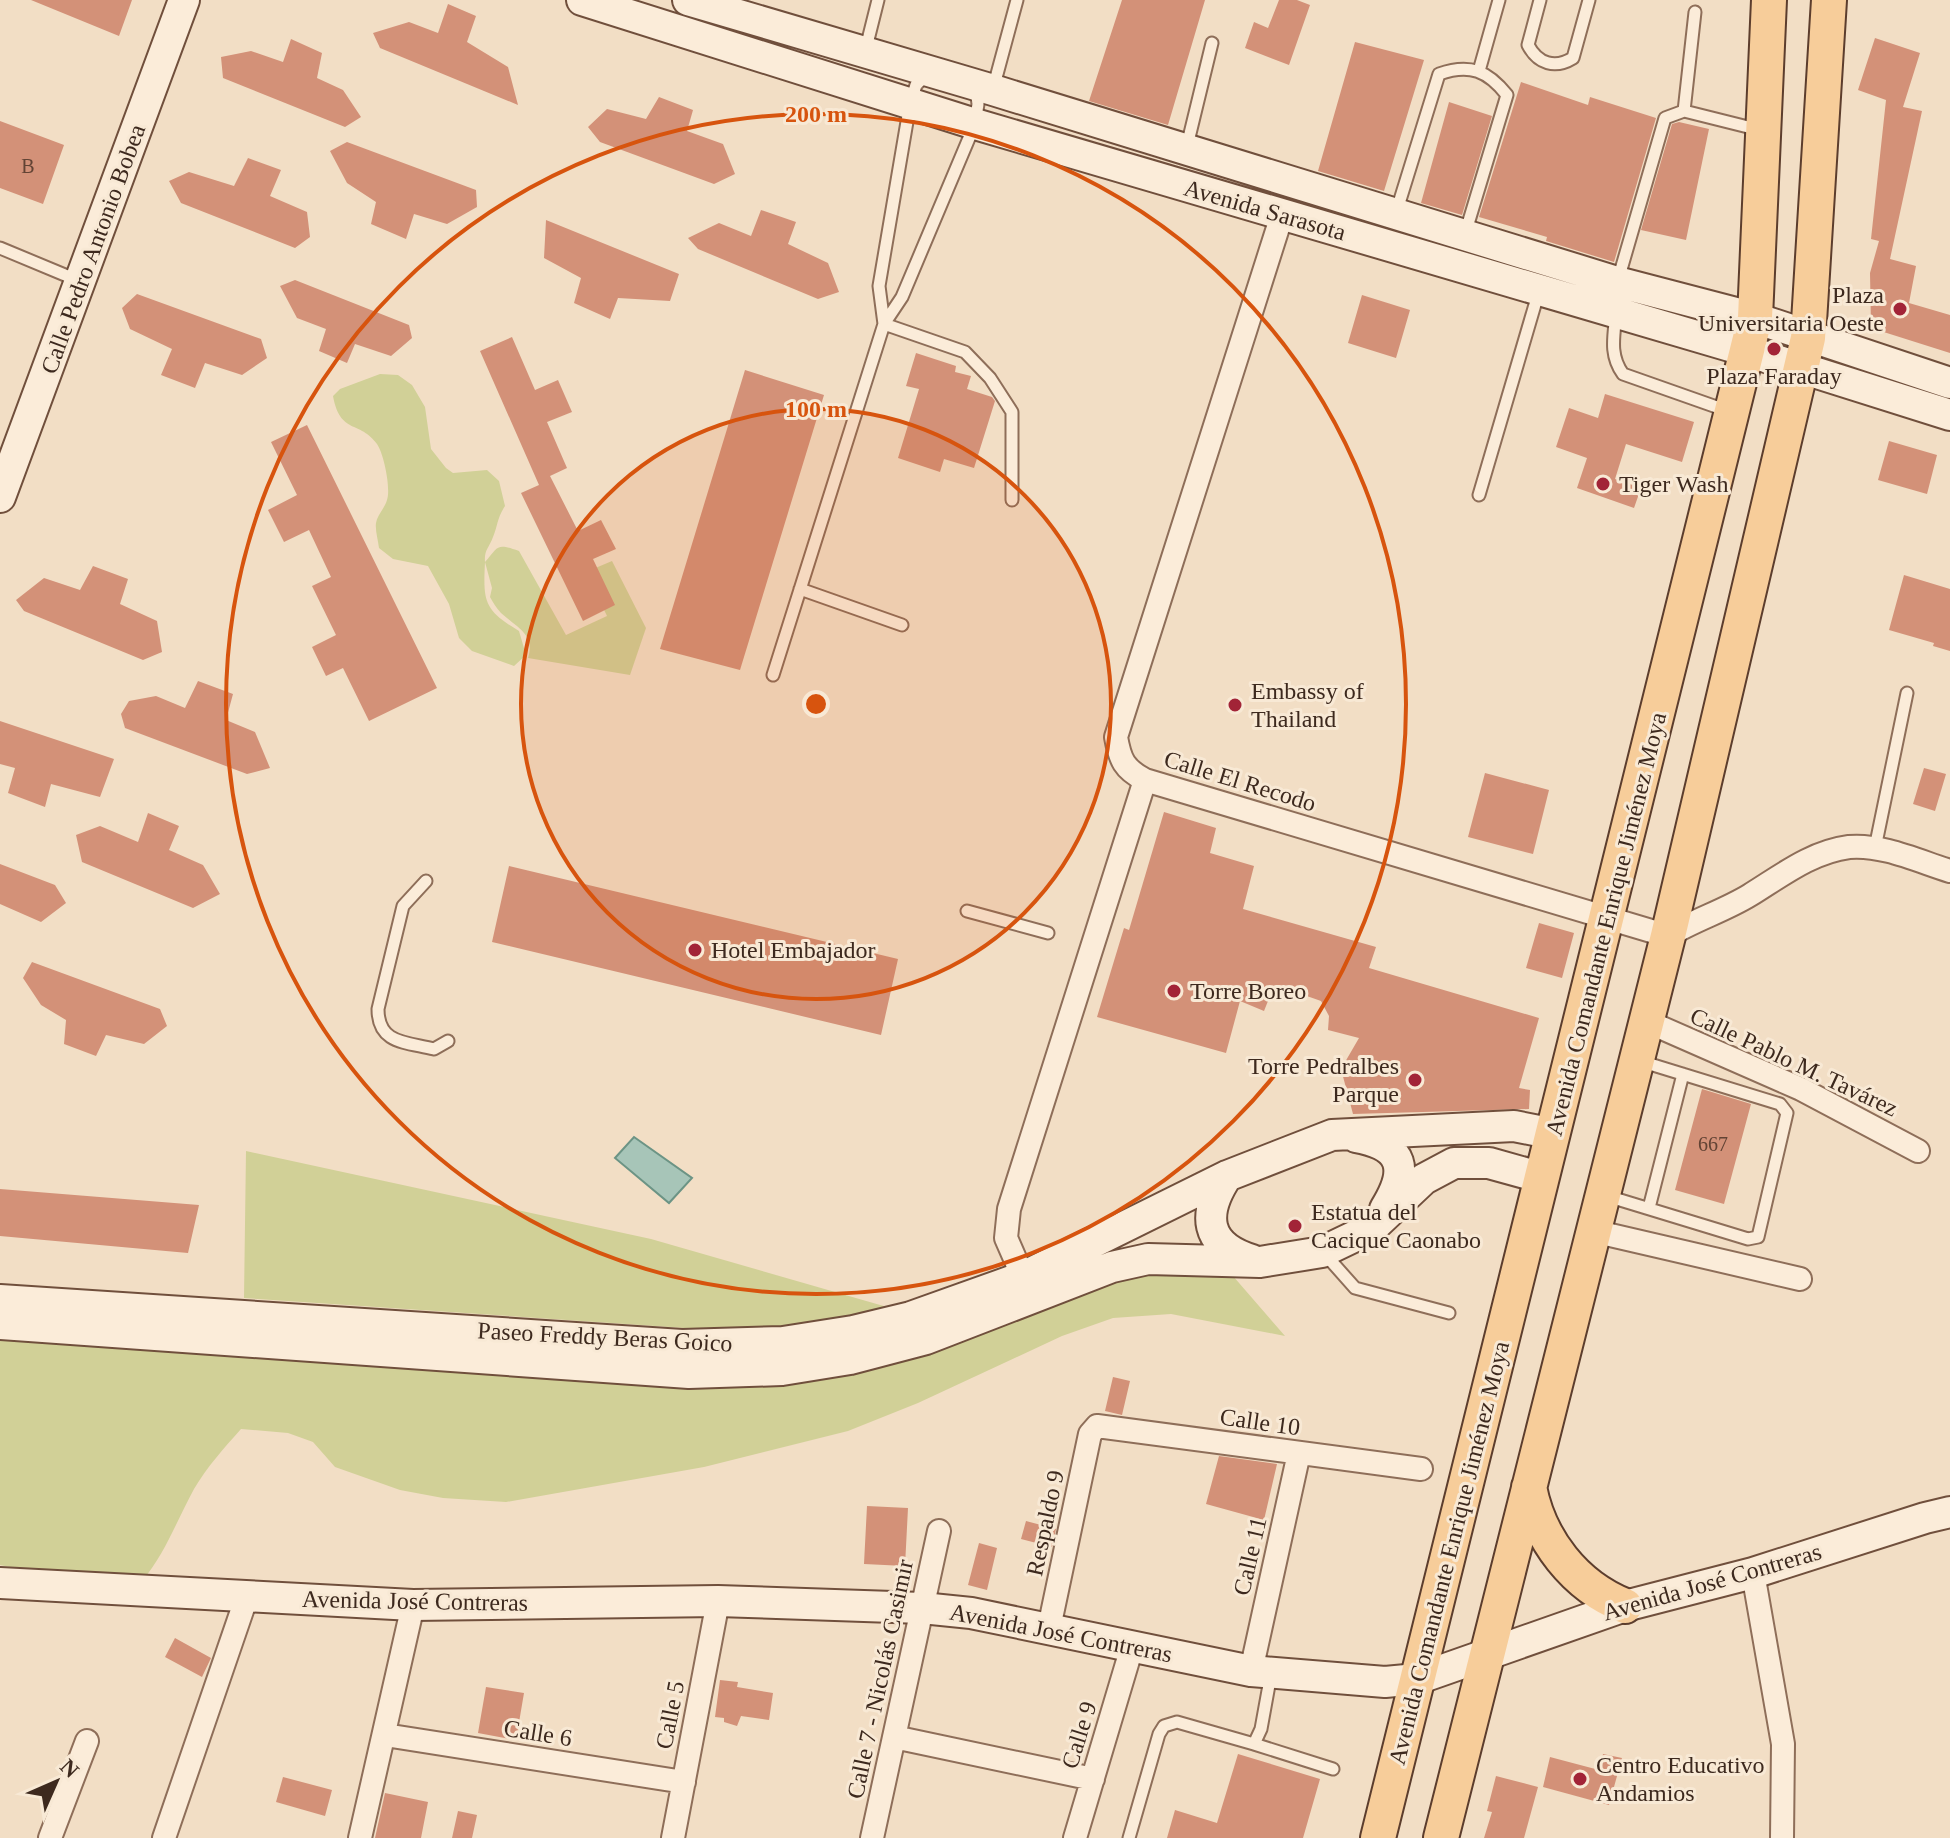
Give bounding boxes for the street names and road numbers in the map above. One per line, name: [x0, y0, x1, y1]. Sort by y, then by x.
street label: Calle Pedro Antonio Bobea: [36, 121, 150, 377]
street label: Avenida Sarasota: [1181, 175, 1349, 246]
street label: Avenida Comandante Enrique Jiménez Moya: [1541, 709, 1671, 1138]
street label: Calle El Recodo: [1161, 746, 1319, 816]
street label: Calle Pablo M. Tavárez: [1686, 1003, 1902, 1121]
street label: Paseo Freddy Beras Goico: [477, 1317, 733, 1357]
street label: Avenida Comandante Enrique Jiménez Moya: [1384, 1338, 1514, 1767]
street label: Calle 10: [1218, 1404, 1302, 1440]
street label: Respaldo 9: [1021, 1468, 1069, 1578]
street label: Calle 11: [1228, 1514, 1272, 1598]
street label: Avenida José Contreras: [1600, 1538, 1824, 1626]
street label: Calle 7 - Nicolás Casimir: [842, 1557, 918, 1801]
street label: Avenida José Contreras: [302, 1586, 528, 1616]
street label: Avenida José Contreras: [948, 1599, 1174, 1667]
street label: Calle 5: [651, 1679, 689, 1751]
street label: Calle 9: [1057, 1698, 1101, 1772]
street label: Calle 6: [502, 1715, 574, 1751]

